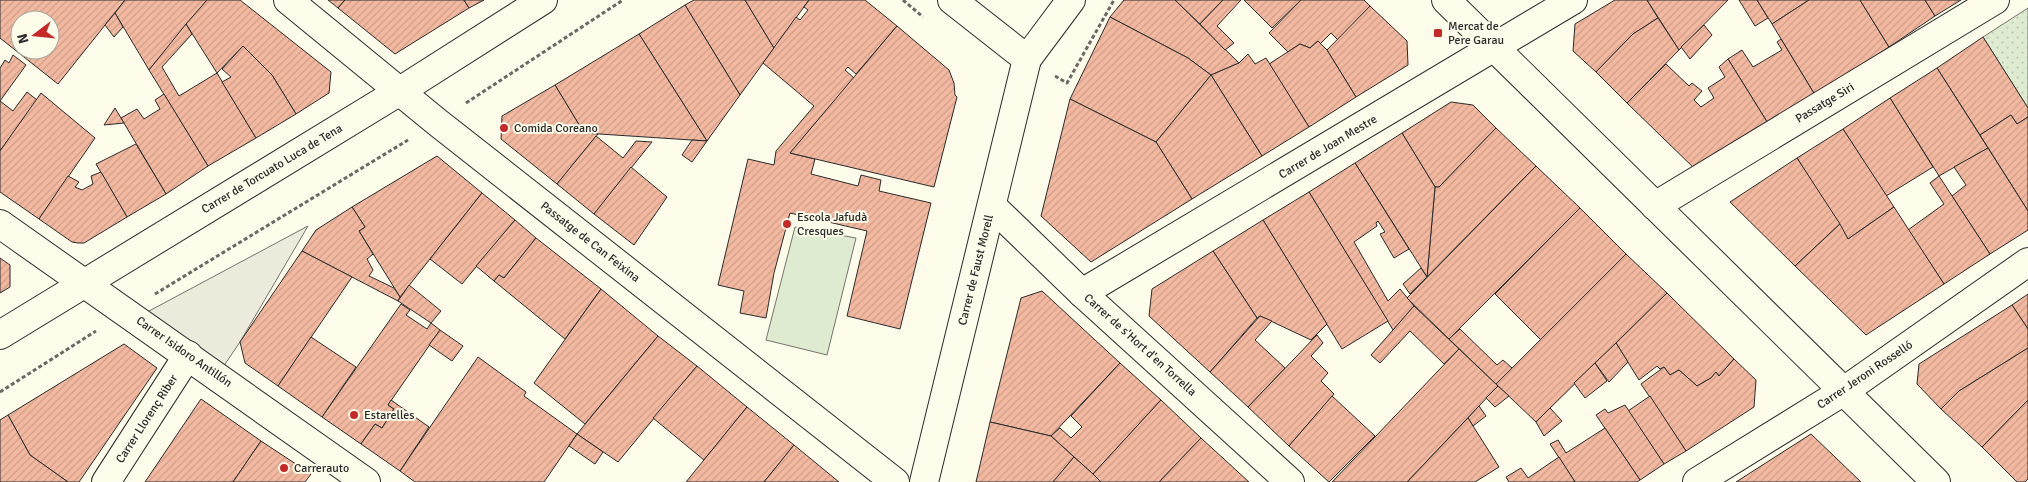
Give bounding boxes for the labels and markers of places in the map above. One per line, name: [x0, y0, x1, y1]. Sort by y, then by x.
place label: Mercat de Pere Garau: [1448, 19, 1504, 48]
marker: Mercat de Pere Garau: [1432, 27, 1444, 39]
place label: Comida Coreano: [514, 121, 598, 136]
marker: Comida Coreano: [498, 122, 510, 134]
place label: Escola Jafudà Cresques: [797, 210, 867, 239]
marker: Escola Jafudà Cresques: [781, 218, 793, 230]
place label: Estarelles: [364, 408, 415, 423]
marker: Estarelles: [348, 409, 360, 421]
place label: Carrerauto: [294, 461, 349, 476]
marker: Carrerauto: [278, 462, 290, 474]

